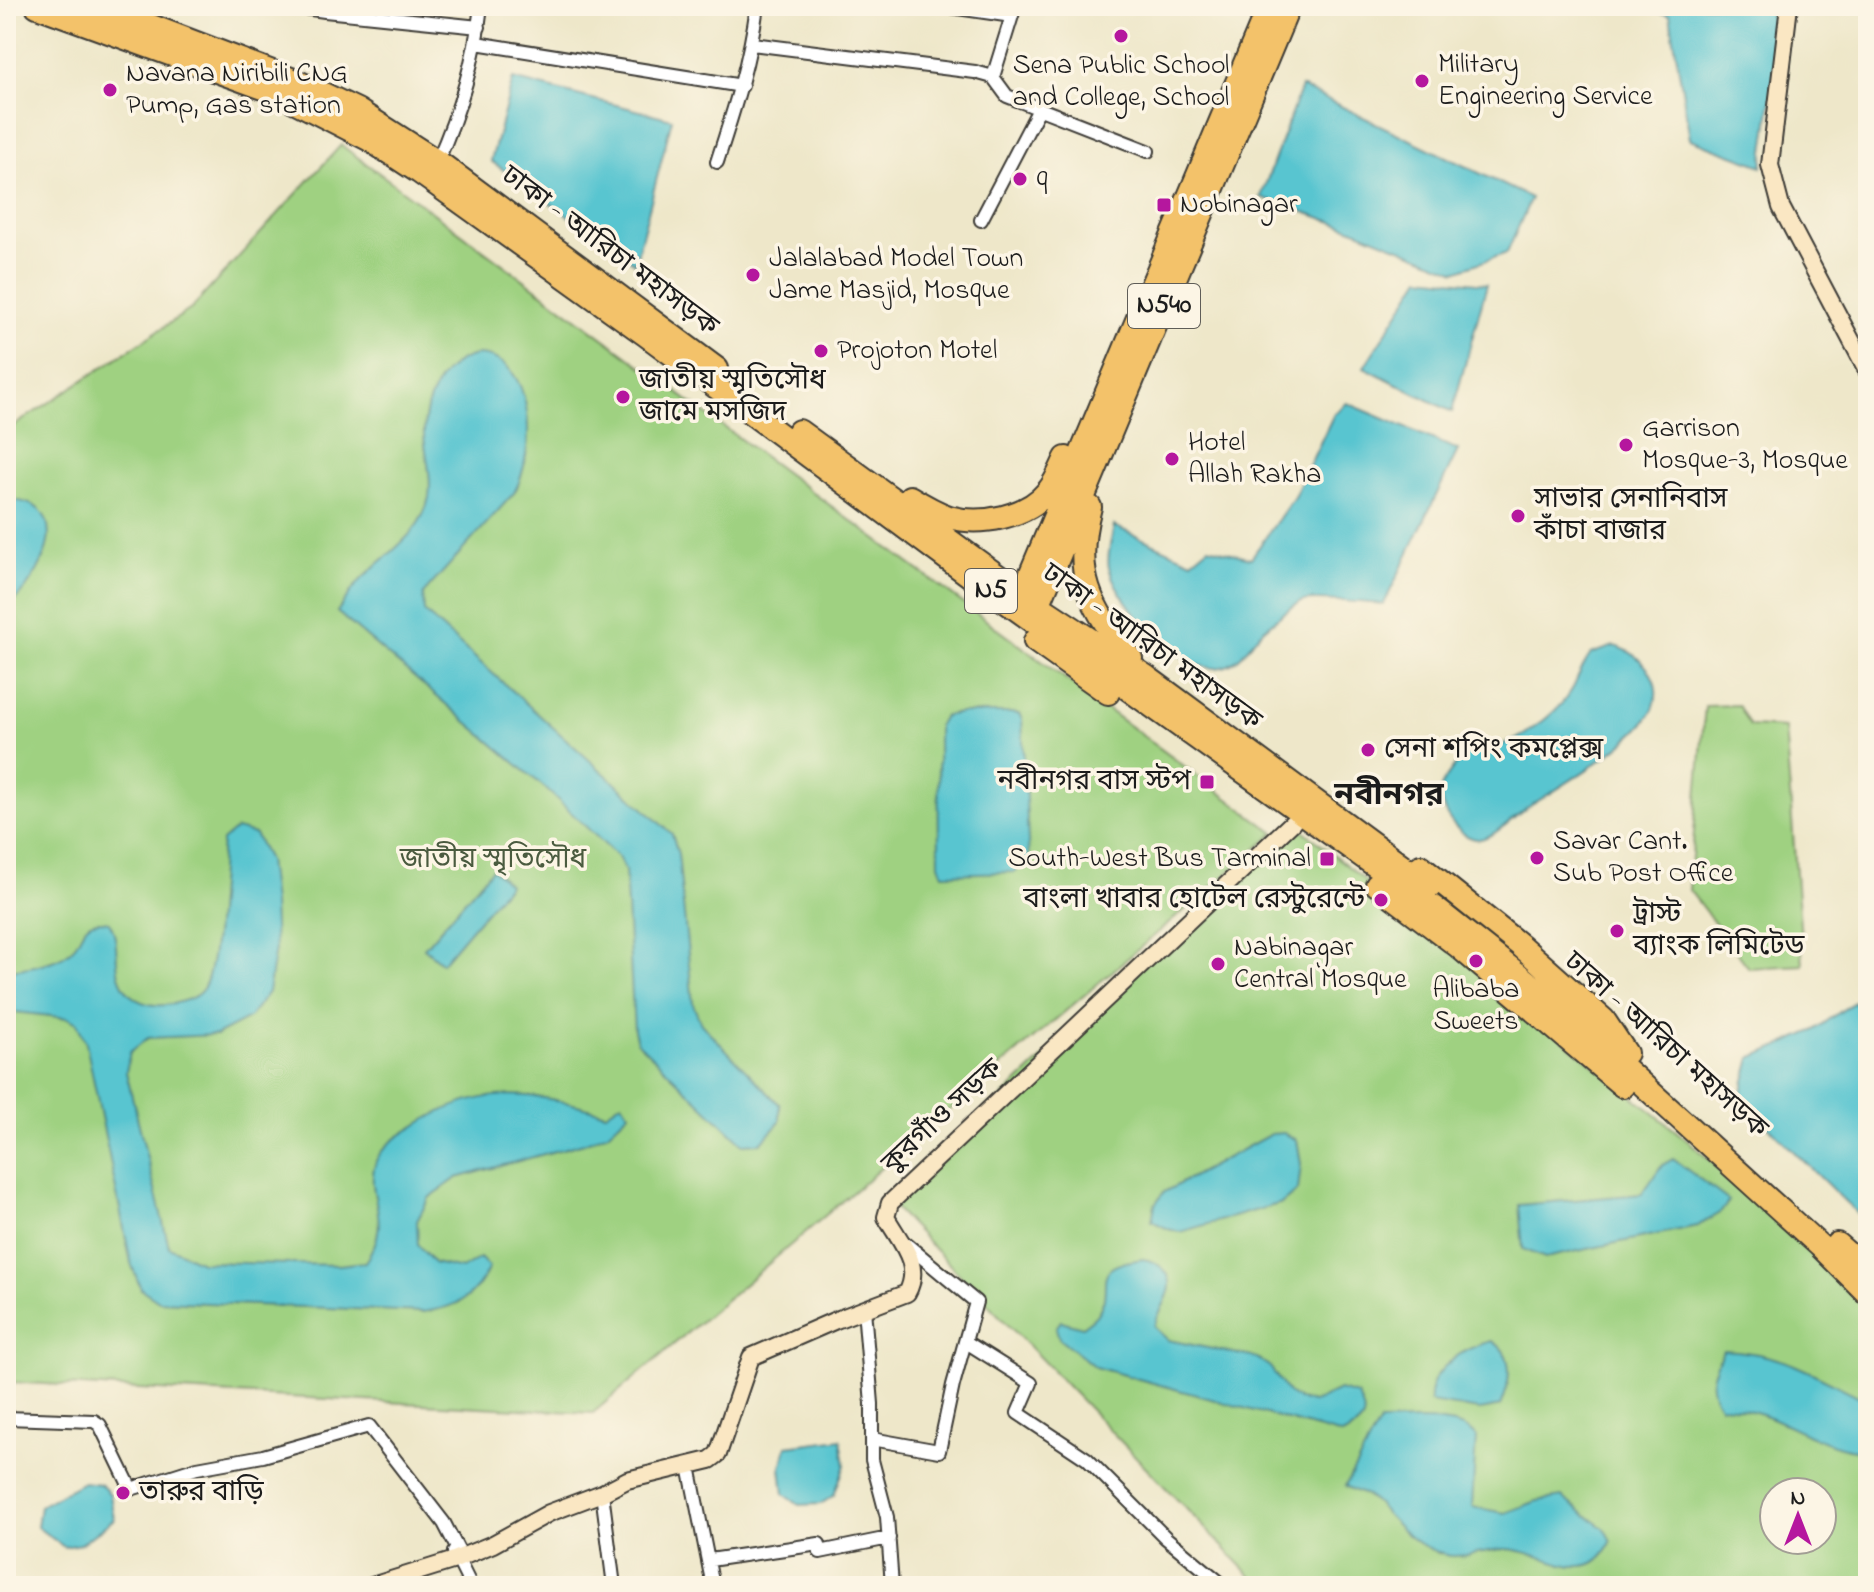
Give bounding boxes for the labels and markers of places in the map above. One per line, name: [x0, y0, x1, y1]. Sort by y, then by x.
marker: Sena Public School and College, School: [1112, 27, 1130, 45]
place label: Military Engineering Service: [1438, 45, 1653, 118]
place label: Sena Public School and College, School: [1013, 46, 1229, 119]
place label: Navana Niribili CNG Pump, Gas station: [126, 54, 348, 127]
marker: Military Engineering Service: [1413, 72, 1431, 90]
marker: Navana Niribili CNG Pump, Gas station: [101, 81, 119, 99]
place label: q: [1036, 159, 1048, 200]
marker: q: [1011, 170, 1029, 188]
place label: Nobinagar: [1180, 185, 1298, 226]
marker: Nobinagar: [1155, 196, 1173, 214]
place label: Jalalabad Model Town Jame Masjid, Mosque: [769, 239, 1023, 312]
marker: Jalalabad Model Town Jame Masjid, Mosque: [744, 266, 762, 284]
place label: Projoton Motel: [837, 331, 997, 372]
marker: Projoton Motel: [812, 342, 830, 360]
place label: জাতীয় স্মৃতিসৌধ জামে মসজিদ: [638, 361, 826, 434]
marker: জাতীয় স্মৃতিসৌধ জামে মসজিদ: [614, 388, 632, 406]
place label: Garrison Mosque-3, Mosque: [1642, 409, 1848, 482]
place label: Hotel Allah Rakha: [1188, 423, 1321, 496]
marker: Garrison Mosque-3, Mosque: [1617, 436, 1635, 454]
marker: Hotel Allah Rakha: [1163, 450, 1181, 468]
place label: সাভার সেনানিবাস কাঁচা বাজার: [1533, 480, 1728, 553]
marker: সাভার সেনানিবাস কাঁচা বাজার: [1509, 507, 1527, 525]
place label: সেনা শপিং কমপ্লেক্স: [1384, 730, 1604, 771]
marker: সেনা শপিং কমপ্লেক্স: [1359, 741, 1377, 759]
place label: নবীনগর বাস স্টপ: [996, 762, 1192, 803]
marker: নবীনগর বাস স্টপ: [1198, 773, 1216, 791]
place label: Savar Cant. Sub Post Office: [1553, 822, 1734, 895]
place label: South-West Bus Tarminal: [1008, 839, 1311, 880]
marker: Savar Cant. Sub Post Office: [1528, 849, 1546, 867]
marker: South-West Bus Tarminal: [1318, 850, 1336, 868]
place label: বাংলা খাবার হোটেল রেস্টুরেন্টে: [1022, 880, 1366, 921]
marker: বাংলা খাবার হোটেল রেস্টুরেন্টে: [1372, 891, 1390, 909]
place label: ট্রাস্ট ব্যাংক লিমিটেড: [1632, 895, 1805, 968]
marker: ট্রাস্ট ব্যাংক লিমিটেড: [1608, 922, 1626, 940]
place label: Nabinagar Central Mosque: [1234, 928, 1407, 1001]
marker: Alibaba Sweets: [1467, 952, 1485, 970]
marker: Nabinagar Central Mosque: [1209, 955, 1227, 973]
place label: Alibaba Sweets: [1433, 970, 1519, 1043]
place label: তারুর বাড়ি: [138, 1473, 265, 1514]
marker: তারুর বাড়ি: [114, 1484, 132, 1502]

